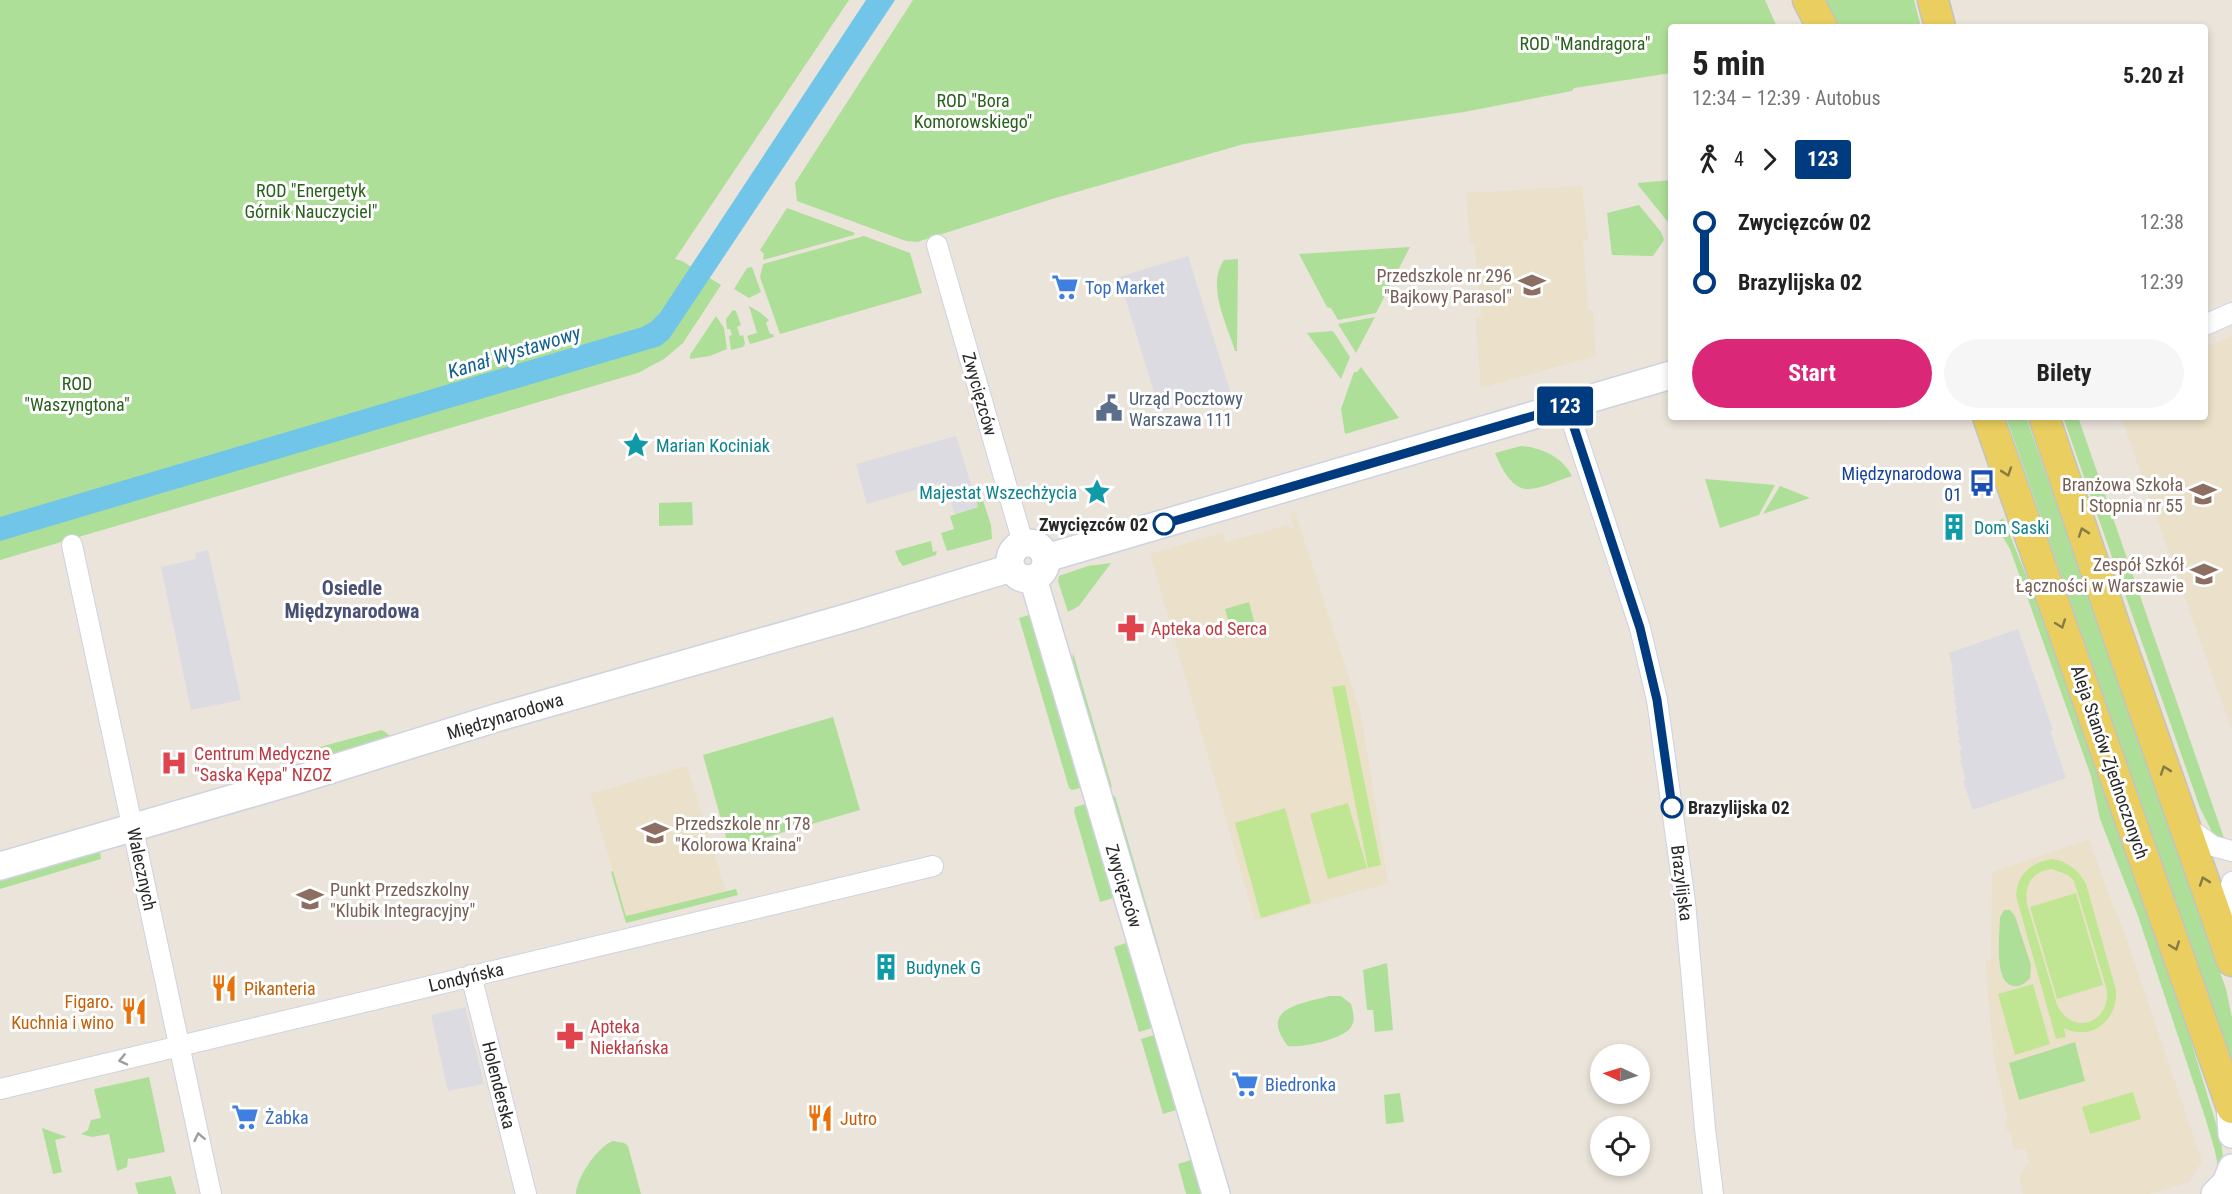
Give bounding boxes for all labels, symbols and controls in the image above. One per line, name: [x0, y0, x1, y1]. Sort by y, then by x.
park label: ROD "Mandragora": [1519, 33, 1651, 54]
text: 5 min: [1692, 44, 1765, 83]
text: 5.20 zł: [2123, 63, 2184, 88]
text: 12:34 – 12:39 · Autobus: [1692, 86, 1881, 110]
park label: ROD "Bora Komorowskiego": [914, 90, 1032, 132]
icon: walk: [1692, 143, 1725, 176]
icon: forward: [1753, 143, 1786, 176]
text: 4: [1734, 147, 1744, 171]
text: 123: [1807, 147, 1839, 171]
park label: ROD "Energetyk Górnik Nauczyciel": [244, 180, 378, 222]
text: Zwycięzców 02: [1738, 210, 1871, 235]
text: 12:38: [2140, 210, 2184, 234]
place label: Przedszkole nr 296 "Bajkowy Parasol": [1376, 265, 1512, 307]
school or university icon: Przedszkole nr 296 "Bajkowy Parasol": [1517, 270, 1547, 300]
text: Brazylijska 02: [1738, 270, 1862, 295]
text: 12:39: [2140, 270, 2184, 294]
supermarket icon: Top Market: [1050, 272, 1080, 302]
place label: Top Market: [1085, 277, 1165, 298]
water label: Kanał Wystawowy: [445, 320, 584, 384]
button: Start: [1692, 339, 1932, 408]
button: Bilety: [1944, 339, 2184, 408]
street label: Zwycięzców: [958, 350, 1002, 438]
park label: ROD "Waszyngtona": [24, 373, 130, 415]
line badge: 123: [1530, 386, 1600, 426]
place label: Urząd Pocztowy Warszawa 111: [1129, 388, 1243, 430]
public building icon: Urząd Pocztowy Warszawa 111: [1094, 393, 1124, 423]
text: 123: [1549, 394, 1581, 418]
place icon: Marian Kociniak: [621, 430, 651, 460]
place label: Marian Kociniak: [656, 435, 770, 456]
place label: Międzynarodowa 01: [1842, 463, 1962, 505]
one-way arrow: [1999, 466, 2012, 477]
bus stop icon: Międzynarodowa 01: [1967, 468, 1997, 498]
place label: Branżowa Szkoła I Stopnia nr 55: [2062, 474, 2183, 516]
place icon: Majestat Wszechżycia: [1082, 477, 1112, 507]
school or university icon: Branżowa Szkoła I Stopnia nr 55: [2188, 479, 2218, 509]
place label: Majestat Wszechżycia: [919, 482, 1077, 503]
building icon: Dom Saski: [1939, 512, 1969, 542]
marker: Zwycięzców 02: [1153, 513, 1175, 535]
place label: Zwycięzców 02: [1039, 514, 1148, 535]
place label: Dom Saski: [1974, 517, 2049, 538]
one-way arrow: [2077, 527, 2090, 538]
place label: Zespół Szkół Łączności w Warszawie: [2016, 554, 2184, 596]
school or university icon: Zespół Szkół Łączności w Warszawie: [2189, 559, 2219, 589]
district label: Osiedle Międzynarodowa: [284, 576, 420, 623]
pharmacy icon: Apteka od Serca: [1116, 613, 1146, 643]
place label: Apteka od Serca: [1151, 618, 1267, 639]
one-way arrow: [2054, 618, 2067, 629]
street label: Aleja Stanów Zjednoczonych: [2067, 662, 2153, 862]
street label: Międzynarodowa: [444, 688, 566, 744]
place label: Centrum Medyczne "Saska Kępa" NZOZ: [194, 743, 332, 785]
hospital icon: Centrum Medyczne "Saska Kępa" NZOZ: [159, 748, 189, 778]
one-way arrow: [2159, 765, 2172, 776]
marker: Brazylijska 02: [1661, 796, 1683, 818]
place label: Brazylijska 02: [1688, 797, 1790, 818]
place label: Przedszkole nr 178 "Kolorowa Kraina": [675, 813, 811, 855]
school or university icon: Przedszkole nr 178 "Kolorowa Kraina": [640, 818, 670, 848]
street label: Walecznych: [123, 826, 161, 912]
street label: Zwycięzców: [1101, 842, 1147, 930]
street label: Brazylijska: [1667, 844, 1697, 922]
one-way arrow: [2198, 876, 2211, 887]
place label: Punkt Przedszkolny "Klubik Integracyjny": [330, 879, 475, 921]
school or university icon: Punkt Przedszkolny "Klubik Integracyjny": [295, 884, 325, 914]
one-way arrow: [2167, 941, 2180, 951]
building icon: Budynek G: [871, 952, 901, 982]
place label: Budynek G: [906, 957, 981, 978]
street label: Londyńska: [426, 958, 506, 996]
restaurant icon: Pikanteria: [209, 973, 239, 1003]
place label: Pikanteria: [244, 978, 316, 999]
place label: Figaro. Kuchnia i wino: [11, 991, 114, 1033]
restaurant icon: Figaro. Kuchnia i wino: [119, 996, 149, 1026]
place label: Apteka Niekłańska: [590, 1016, 669, 1058]
pharmacy icon: Apteka Niekłańska: [555, 1021, 585, 1051]
street label: Holenderska: [478, 1039, 520, 1131]
north arrow: [1590, 1044, 1650, 1104]
map controls: [1590, 1044, 1650, 1176]
one-way arrow: [119, 1053, 129, 1066]
supermarket icon: Biedronka: [1230, 1069, 1260, 1099]
place label: Biedronka: [1265, 1074, 1336, 1095]
supermarket icon: Żabka: [230, 1102, 260, 1132]
restaurant icon: Jutro: [805, 1103, 835, 1133]
place label: Żabka: [265, 1107, 309, 1128]
place label: Jutro: [840, 1108, 877, 1129]
button: locate: [1590, 1116, 1650, 1176]
one-way arrow: [193, 1132, 206, 1142]

